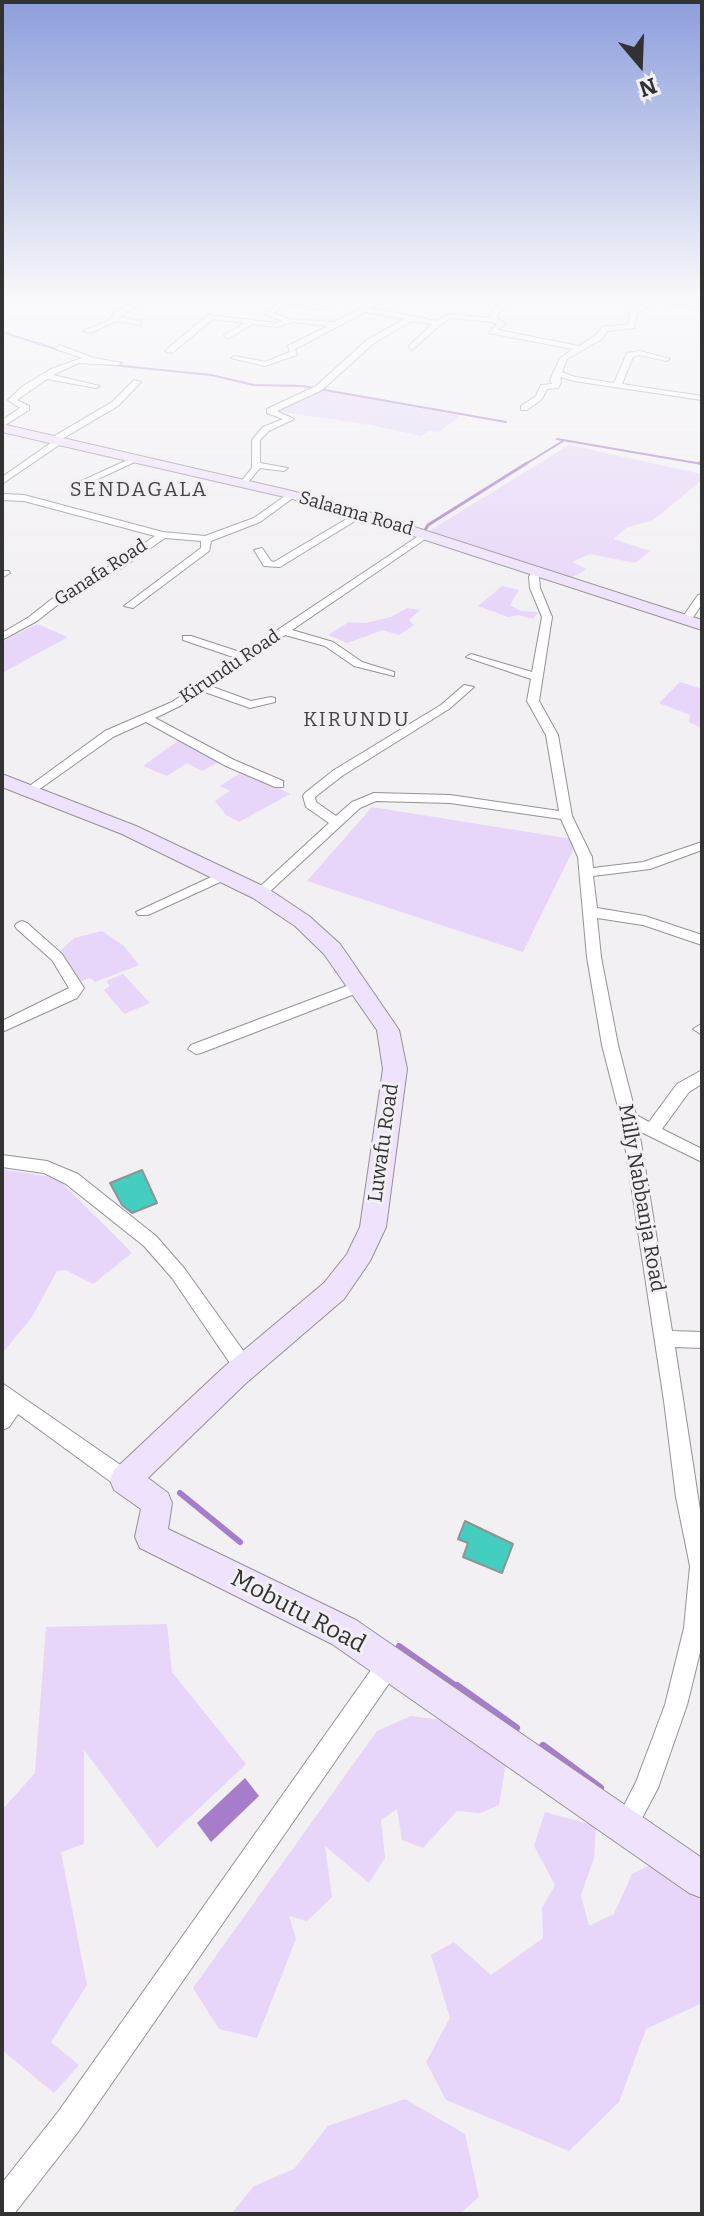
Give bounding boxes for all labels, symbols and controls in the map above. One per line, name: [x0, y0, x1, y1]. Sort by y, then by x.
north arrow: [600, 24, 680, 104]
text: N: [636, 72, 660, 103]
district label: SENDAGALA: [70, 478, 208, 502]
street label: Salaama Road: [296, 487, 416, 541]
street label: Ganafa Road: [51, 535, 151, 611]
street label: Kirundu Road: [176, 626, 284, 708]
district label: KIRUNDU: [303, 708, 411, 732]
street label: Luwafu Road: [364, 1082, 404, 1204]
street label: Milly Nabbanja Road: [613, 1102, 669, 1294]
street label: Mobutu Road: [226, 1564, 370, 1660]

